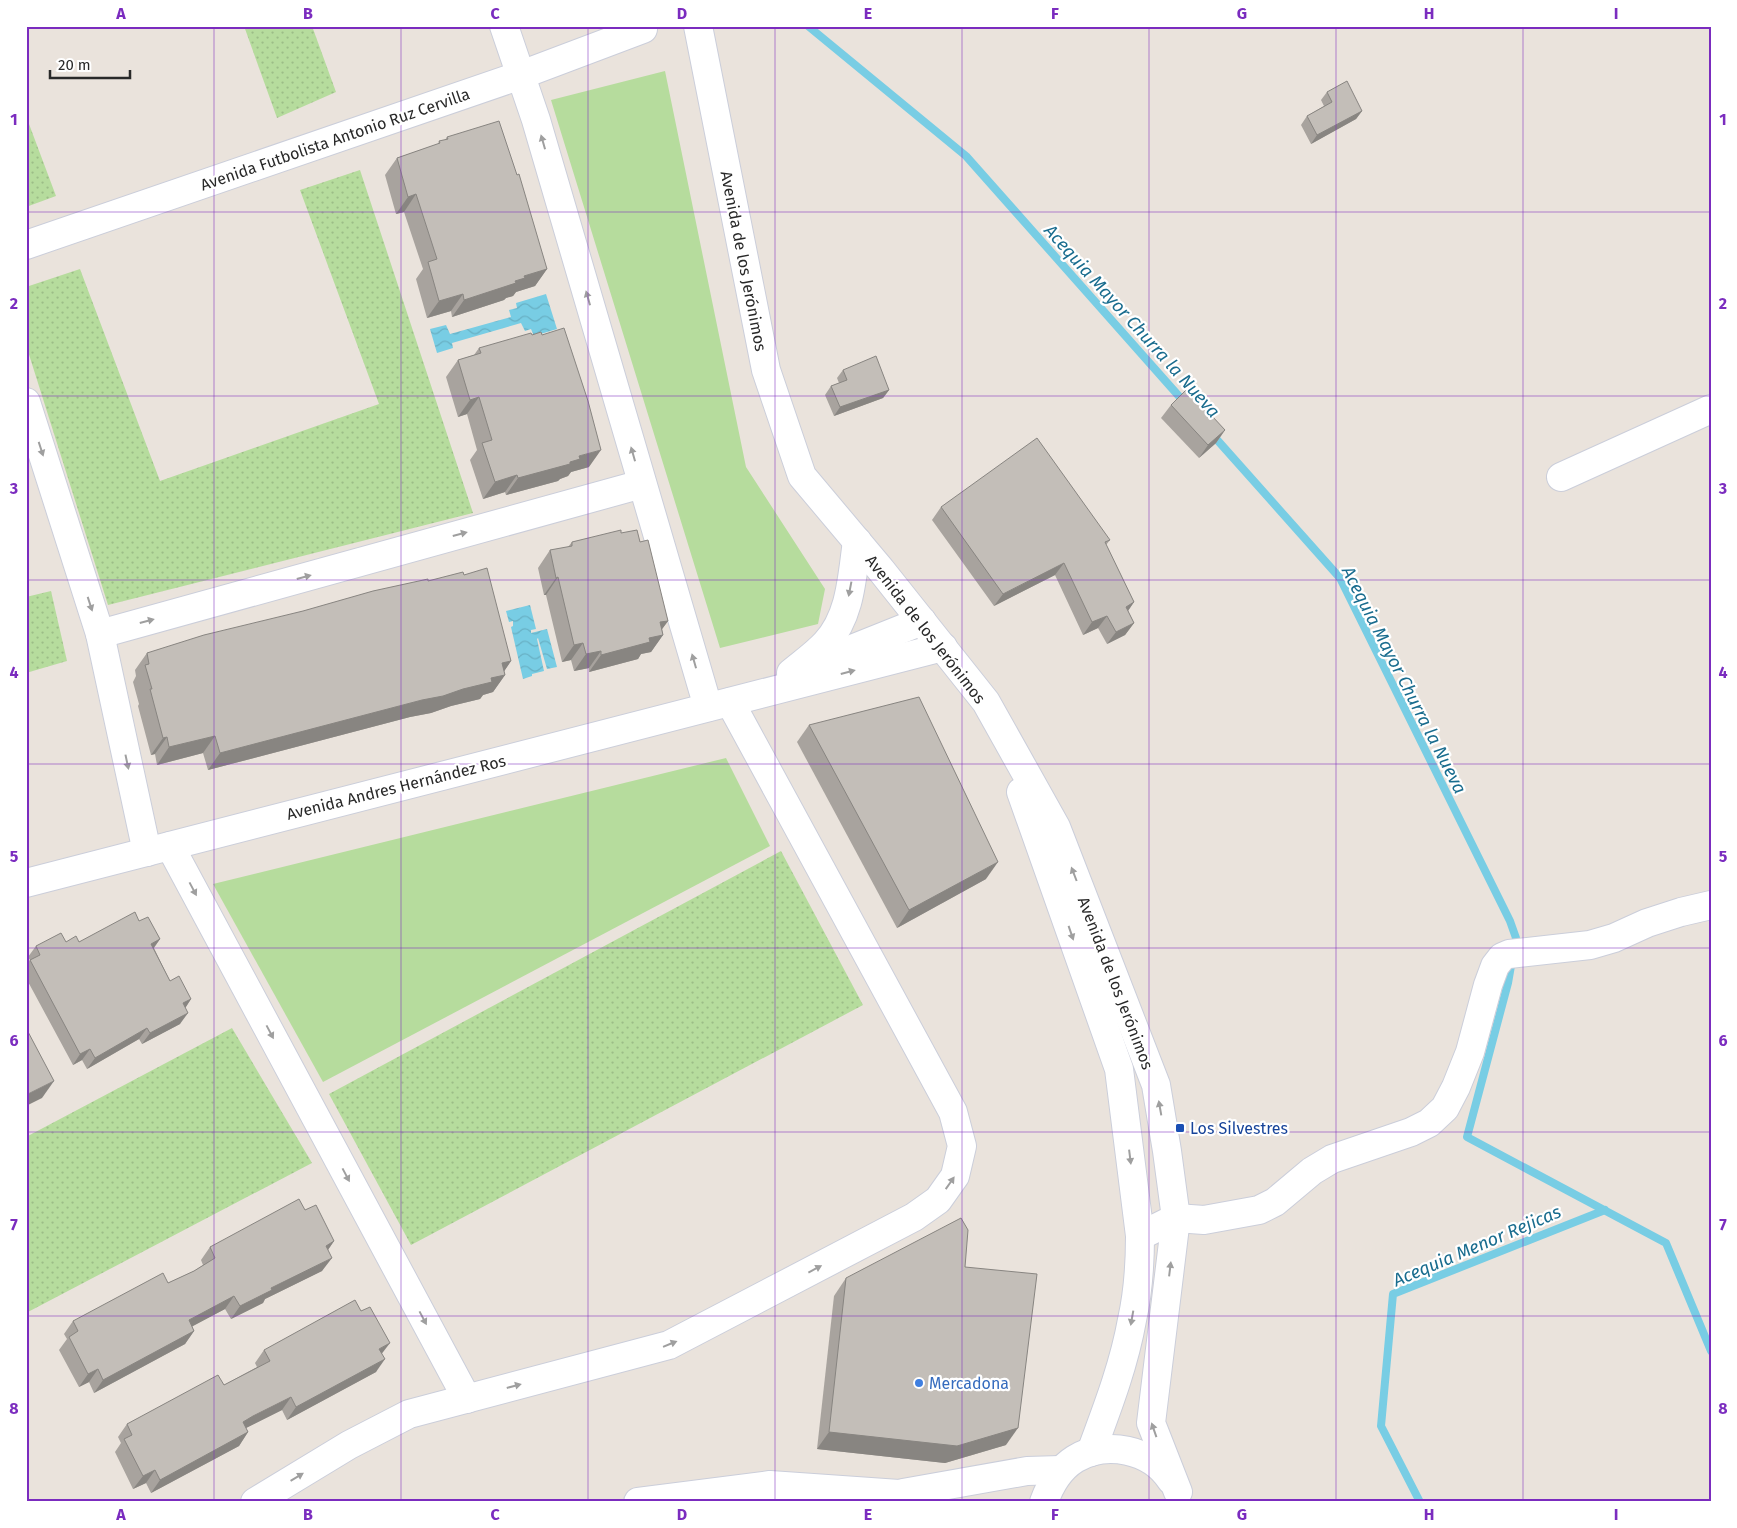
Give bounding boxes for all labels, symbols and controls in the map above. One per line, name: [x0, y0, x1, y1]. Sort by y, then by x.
text: A: [115, 4, 126, 23]
text: B: [303, 4, 313, 23]
text: C: [490, 4, 500, 23]
text: D: [677, 4, 687, 23]
text: E: [864, 4, 872, 23]
text: F: [1051, 4, 1059, 23]
text: G: [1237, 4, 1247, 23]
text: H: [1424, 4, 1434, 23]
text: I: [1614, 4, 1618, 23]
scale bar: [50, 48, 130, 80]
text: 20 m: [58, 56, 91, 74]
street label: Avenida Futbolista Antonio Ruz Cervilla: [198, 84, 472, 195]
text: 1: [10, 110, 18, 129]
text: 1: [1719, 110, 1727, 129]
one-way arrow: [538, 135, 546, 150]
street label: Avenida de los Jerónimos: [717, 169, 770, 353]
water label: Acequia Mayor Churra la Nueva: [1039, 219, 1225, 422]
one-way arrow: [584, 291, 592, 306]
text: 2: [10, 294, 18, 313]
text: 2: [1719, 294, 1727, 313]
one-way arrow: [37, 442, 45, 457]
one-way arrow: [629, 447, 637, 462]
text: 3: [9, 479, 18, 498]
text: 3: [1718, 479, 1727, 498]
one-way arrow: [453, 530, 468, 538]
street label: Avenida de los Jerónimos: [862, 551, 990, 707]
water label: Acequia Mayor Churra la Nueva: [1336, 562, 1471, 797]
one-way arrow: [296, 573, 311, 581]
one-way arrow: [846, 582, 854, 597]
one-way arrow: [87, 596, 95, 611]
one-way arrow: [140, 616, 155, 624]
one-way arrow: [690, 653, 698, 668]
text: 4: [9, 663, 19, 682]
text: 4: [1718, 663, 1728, 682]
one-way arrow: [840, 667, 855, 675]
street label: Avenida Andres Hernández Ros: [285, 751, 508, 824]
one-way arrow: [124, 754, 132, 770]
text: 5: [10, 847, 19, 866]
text: 5: [1719, 847, 1728, 866]
one-way arrow: [1070, 866, 1078, 881]
one-way arrow: [189, 881, 197, 896]
street label: Avenida de los Jerónimos: [1074, 894, 1157, 1072]
one-way arrow: [1067, 926, 1075, 941]
one-way arrow: [265, 1025, 274, 1038]
text: 6: [9, 1031, 19, 1050]
text: 6: [1718, 1031, 1728, 1050]
one-way arrow: [1156, 1100, 1164, 1116]
place label: Los Silvestres: [1190, 1119, 1288, 1138]
marker: Los Silvestres: [1174, 1122, 1186, 1134]
one-way arrow: [1126, 1149, 1134, 1165]
one-way arrow: [342, 1168, 351, 1182]
one-way arrow: [945, 1176, 955, 1190]
water label: Acequia Menor Rejicas: [1389, 1201, 1564, 1292]
text: 7: [10, 1215, 18, 1234]
text: 7: [1719, 1215, 1727, 1234]
one-way arrow: [1166, 1261, 1174, 1277]
one-way arrow: [807, 1265, 822, 1273]
one-way arrow: [1128, 1310, 1136, 1326]
one-way arrow: [419, 1311, 427, 1325]
one-way arrow: [663, 1339, 677, 1347]
place label: Mercadona: [929, 1374, 1009, 1393]
marker: Mercadona: [913, 1377, 925, 1389]
one-way arrow: [506, 1382, 521, 1390]
text: 8: [9, 1399, 19, 1418]
text: 8: [1718, 1399, 1728, 1418]
one-way arrow: [1149, 1422, 1157, 1437]
one-way arrow: [290, 1472, 303, 1481]
text: A: [115, 1505, 126, 1524]
text: B: [303, 1505, 313, 1524]
text: C: [490, 1505, 500, 1524]
text: D: [677, 1505, 687, 1524]
text: E: [864, 1505, 872, 1524]
text: F: [1051, 1505, 1059, 1524]
text: G: [1237, 1505, 1247, 1524]
text: H: [1424, 1505, 1434, 1524]
text: I: [1614, 1505, 1618, 1524]

